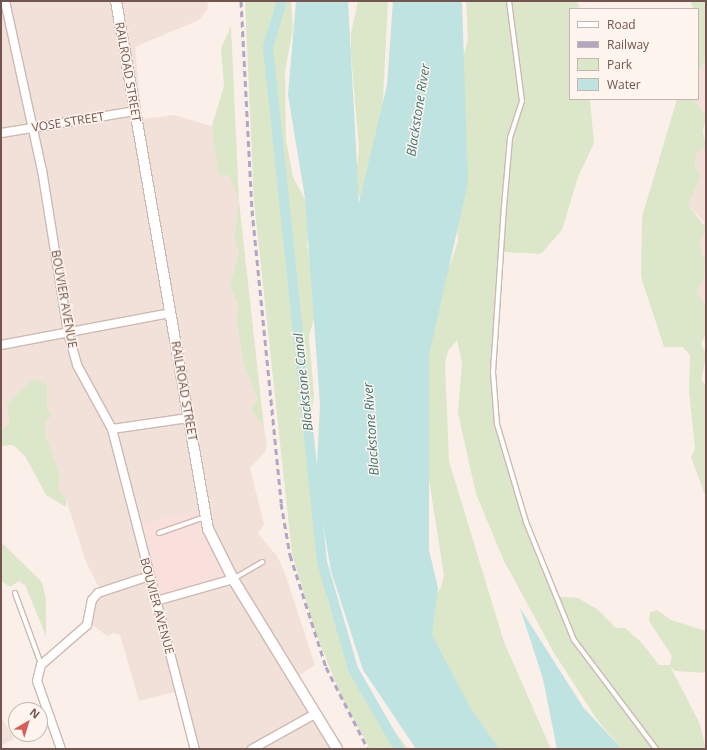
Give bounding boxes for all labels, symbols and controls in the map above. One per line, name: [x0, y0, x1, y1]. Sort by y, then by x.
legend: [569, 8, 699, 100]
text: Road: [607, 16, 636, 33]
street label: RAILROAD STREET: [112, 21, 144, 123]
text: Railway: [607, 36, 649, 53]
text: Park: [607, 56, 632, 73]
water label: Blackstone River: [403, 63, 433, 157]
text: Water: [607, 76, 641, 93]
street label: VOSE STREET: [31, 109, 105, 135]
street label: BOUVIER AVENUE: [48, 249, 80, 349]
water label: Blackstone Canal: [290, 332, 316, 432]
street label: RAILROAD STREET: [168, 340, 200, 442]
water label: Blackstone River: [360, 382, 382, 476]
street label: BOUVIER AVENUE: [137, 556, 177, 656]
north arrow: [8, 702, 48, 742]
text: N: [27, 704, 43, 722]

